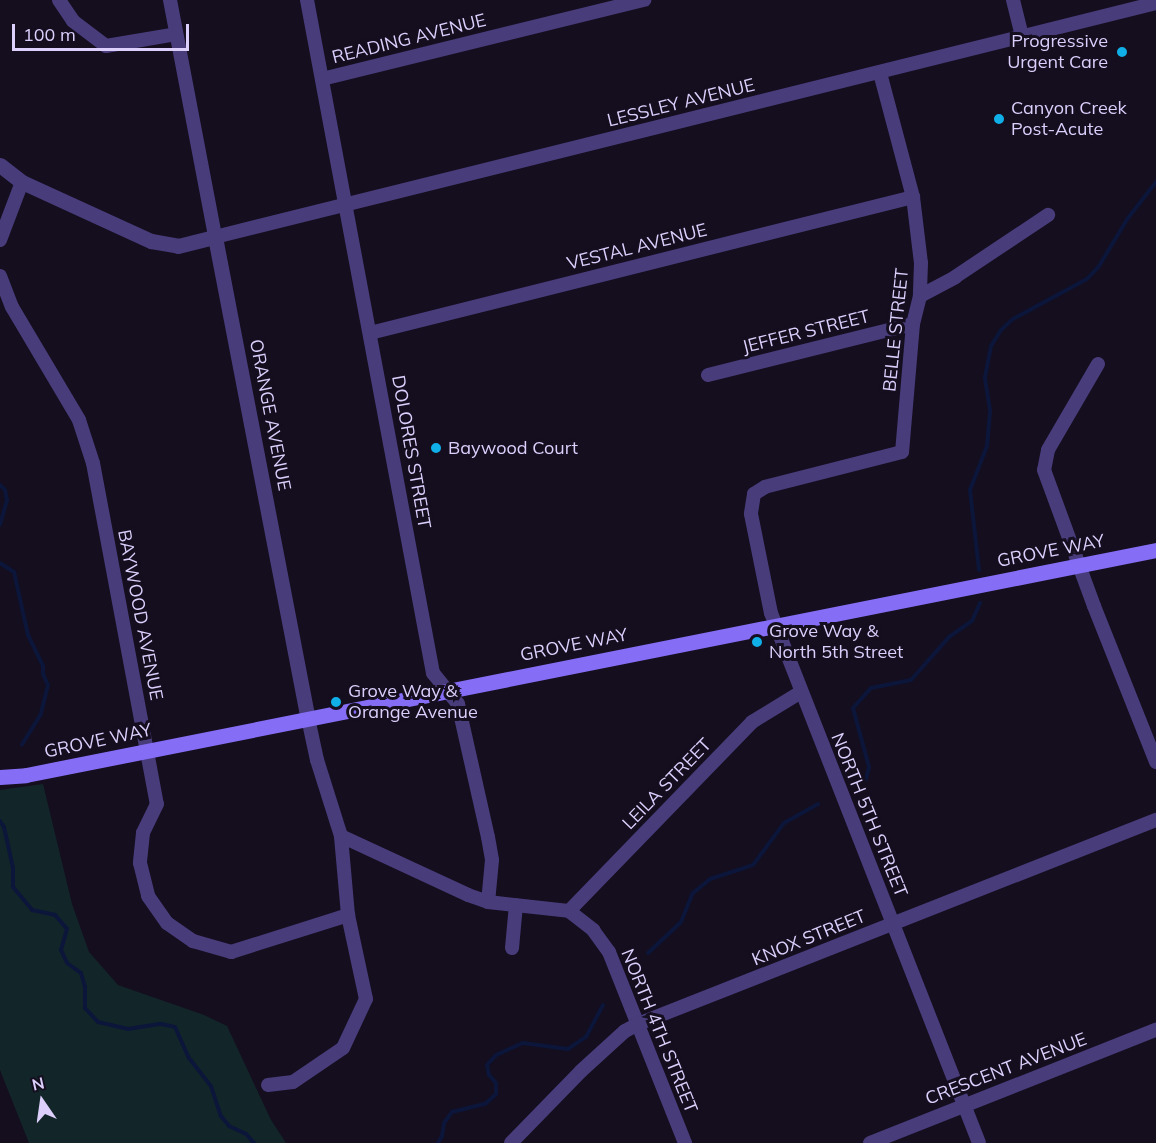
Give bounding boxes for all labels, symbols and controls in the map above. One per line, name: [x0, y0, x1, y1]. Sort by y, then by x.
street label: READING AVENUE: [330, 9, 488, 69]
scale bar: [15, 12, 192, 50]
text: 100 m: [23, 23, 76, 46]
place label: Progressive Urgent Care: [1007, 31, 1108, 74]
marker: Progressive Urgent Care: [1113, 43, 1131, 61]
street label: LESSLEY AVENUE: [605, 74, 757, 132]
place label: Canyon Creek Post-Acute: [1011, 98, 1127, 140]
marker: Canyon Creek Post-Acute: [992, 112, 1006, 126]
street label: VESTAL AVENUE: [565, 219, 709, 275]
street label: BELLE STREET: [879, 267, 913, 393]
street label: JEFFER STREET: [740, 306, 872, 358]
street label: ORANGE AVENUE: [245, 337, 295, 493]
street label: DOLORES STREET: [387, 374, 435, 530]
place label: Baywood Court: [448, 437, 578, 459]
marker: Baywood Court: [429, 441, 443, 455]
street label: BAYWOOD AVENUE: [113, 528, 167, 702]
street label: GROVE WAY: [995, 530, 1107, 572]
place label: Grove Way & North 5th Street: [769, 621, 903, 664]
street label: GROVE WAY: [518, 624, 630, 666]
marker: Grove Way & North 5th Street: [750, 635, 764, 649]
place label: Grove Way & Orange Avenue: [348, 681, 478, 724]
marker: Grove Way & Orange Avenue: [329, 695, 343, 709]
street label: GROVE WAY: [42, 719, 154, 763]
street label: NORTH 5TH STREET: [826, 730, 912, 900]
street label: LEILA STREET: [618, 734, 716, 834]
street label: KNOX STREET: [749, 905, 869, 971]
street label: NORTH 4TH STREET: [616, 946, 702, 1116]
street label: CRESCENT AVENUE: [922, 1028, 1090, 1110]
north arrow: [12, 1071, 72, 1131]
text: N: [30, 1072, 46, 1095]

